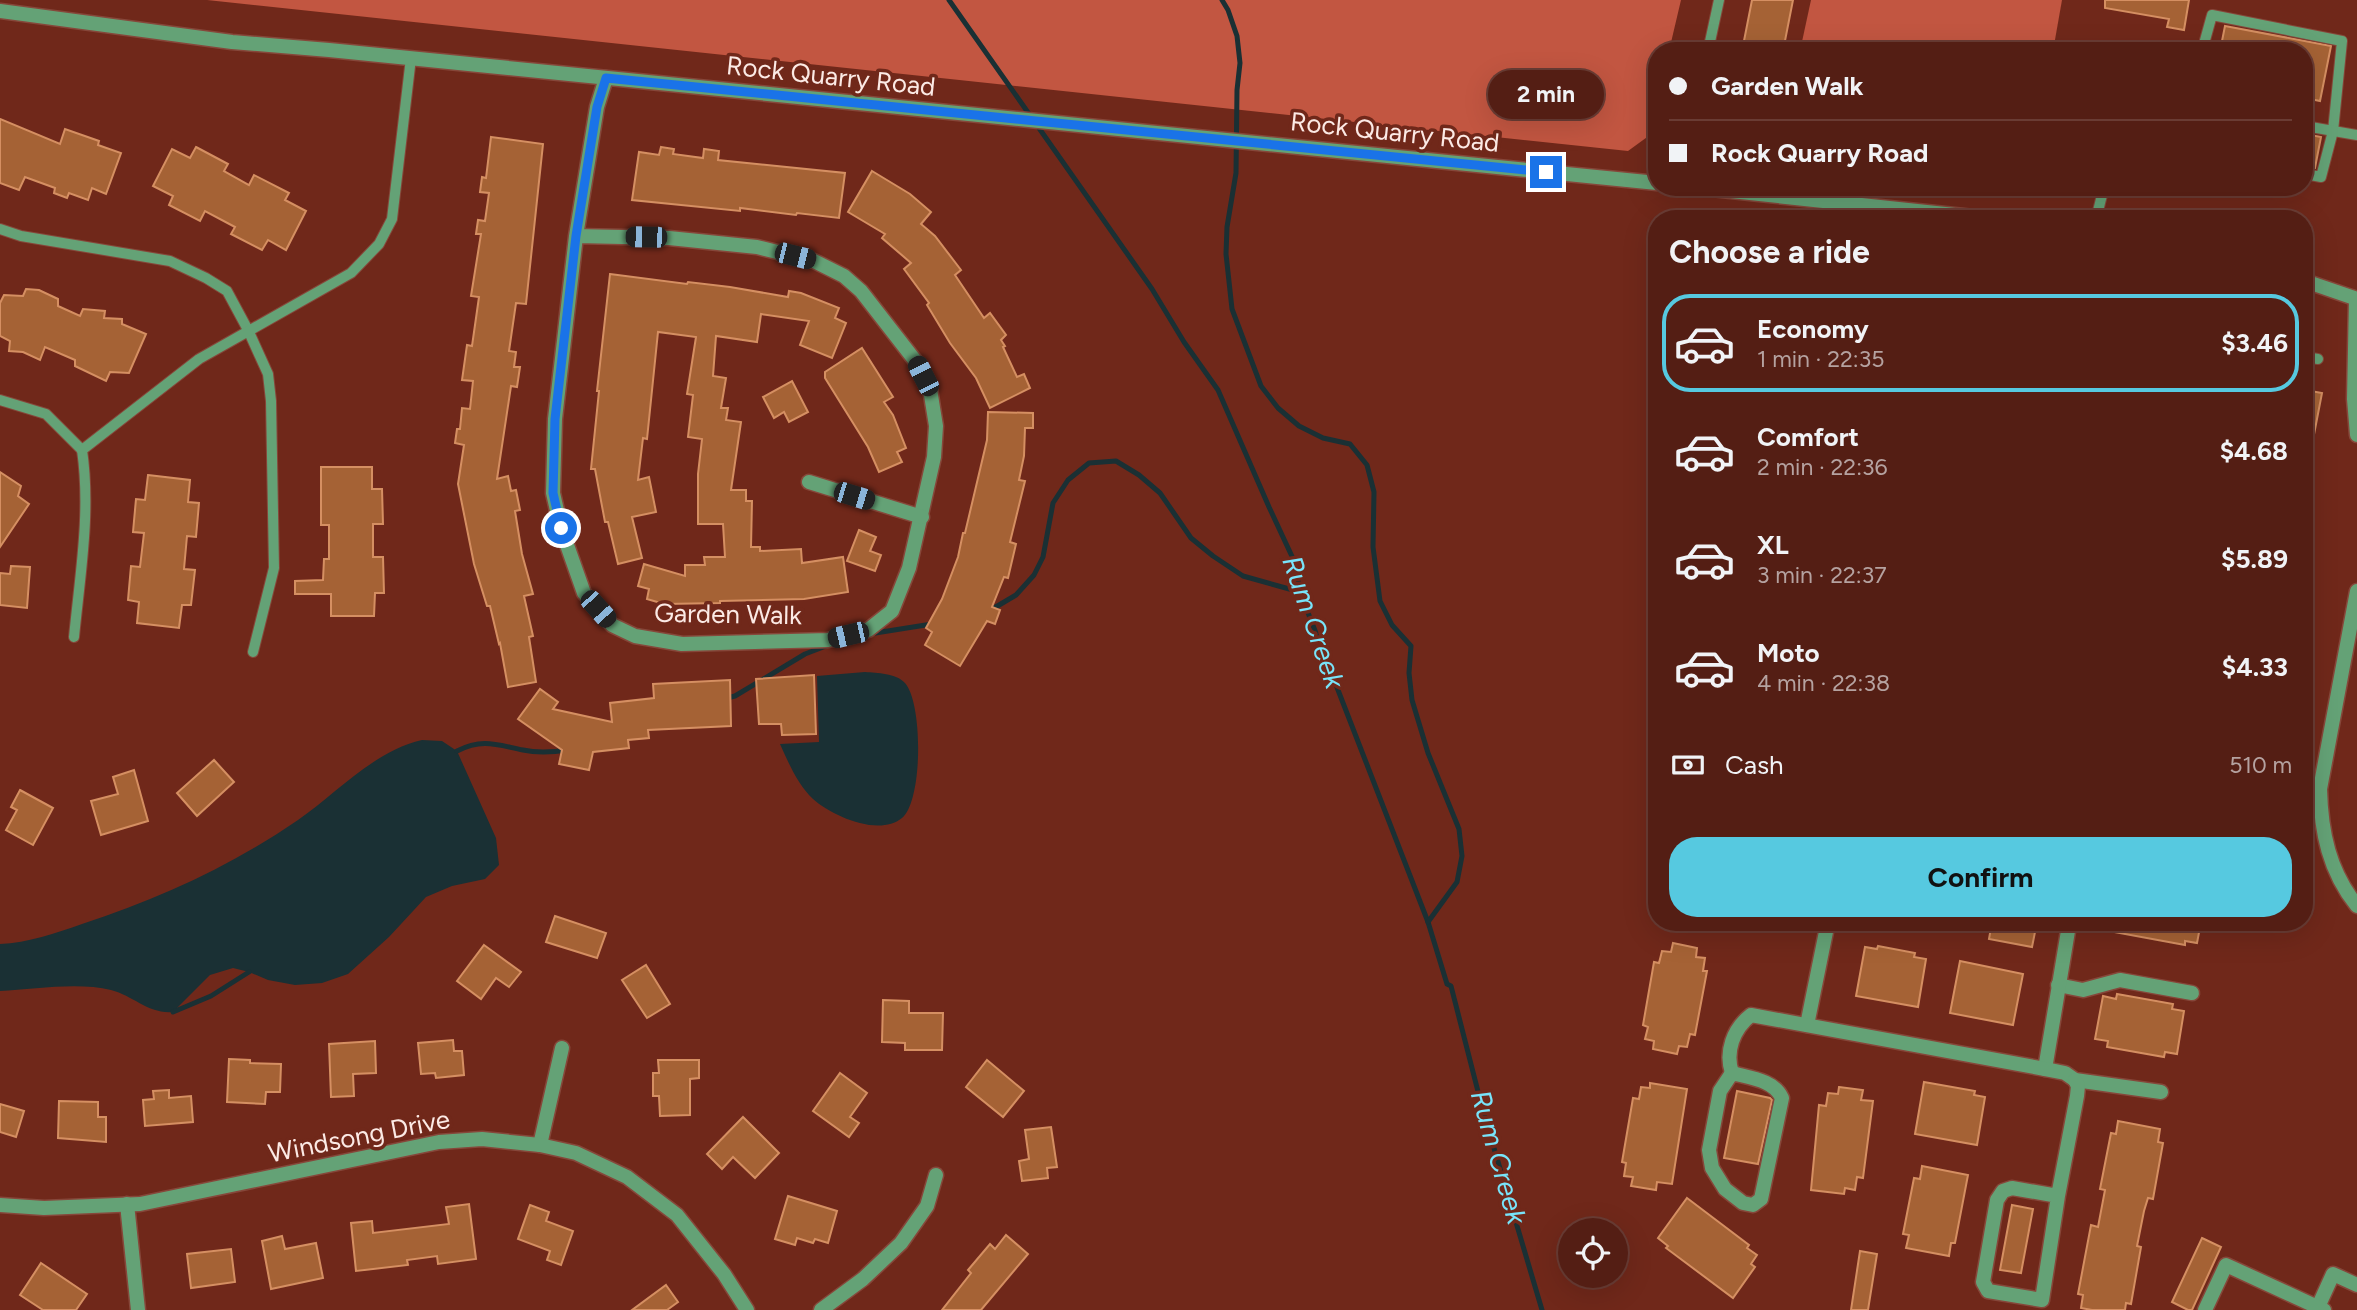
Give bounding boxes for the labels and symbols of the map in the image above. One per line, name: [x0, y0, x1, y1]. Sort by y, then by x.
street label: Rock Quarry Road: [725, 49, 937, 103]
callout: 2 min: [1488, 71, 1604, 120]
street label: Rock Quarry Road: [1289, 105, 1501, 159]
route end: [1530, 156, 1562, 188]
car: [625, 226, 668, 248]
car: [773, 241, 818, 271]
car: [905, 353, 942, 399]
car: [831, 480, 878, 512]
route start: [545, 512, 577, 544]
water label: Rum Creek: [1275, 551, 1353, 694]
car: [577, 586, 620, 632]
street label: Garden Walk: [654, 597, 802, 631]
car: [826, 620, 871, 650]
water label: Rum Creek: [1464, 1086, 1535, 1229]
street label: Windsong Drive: [266, 1103, 452, 1169]

